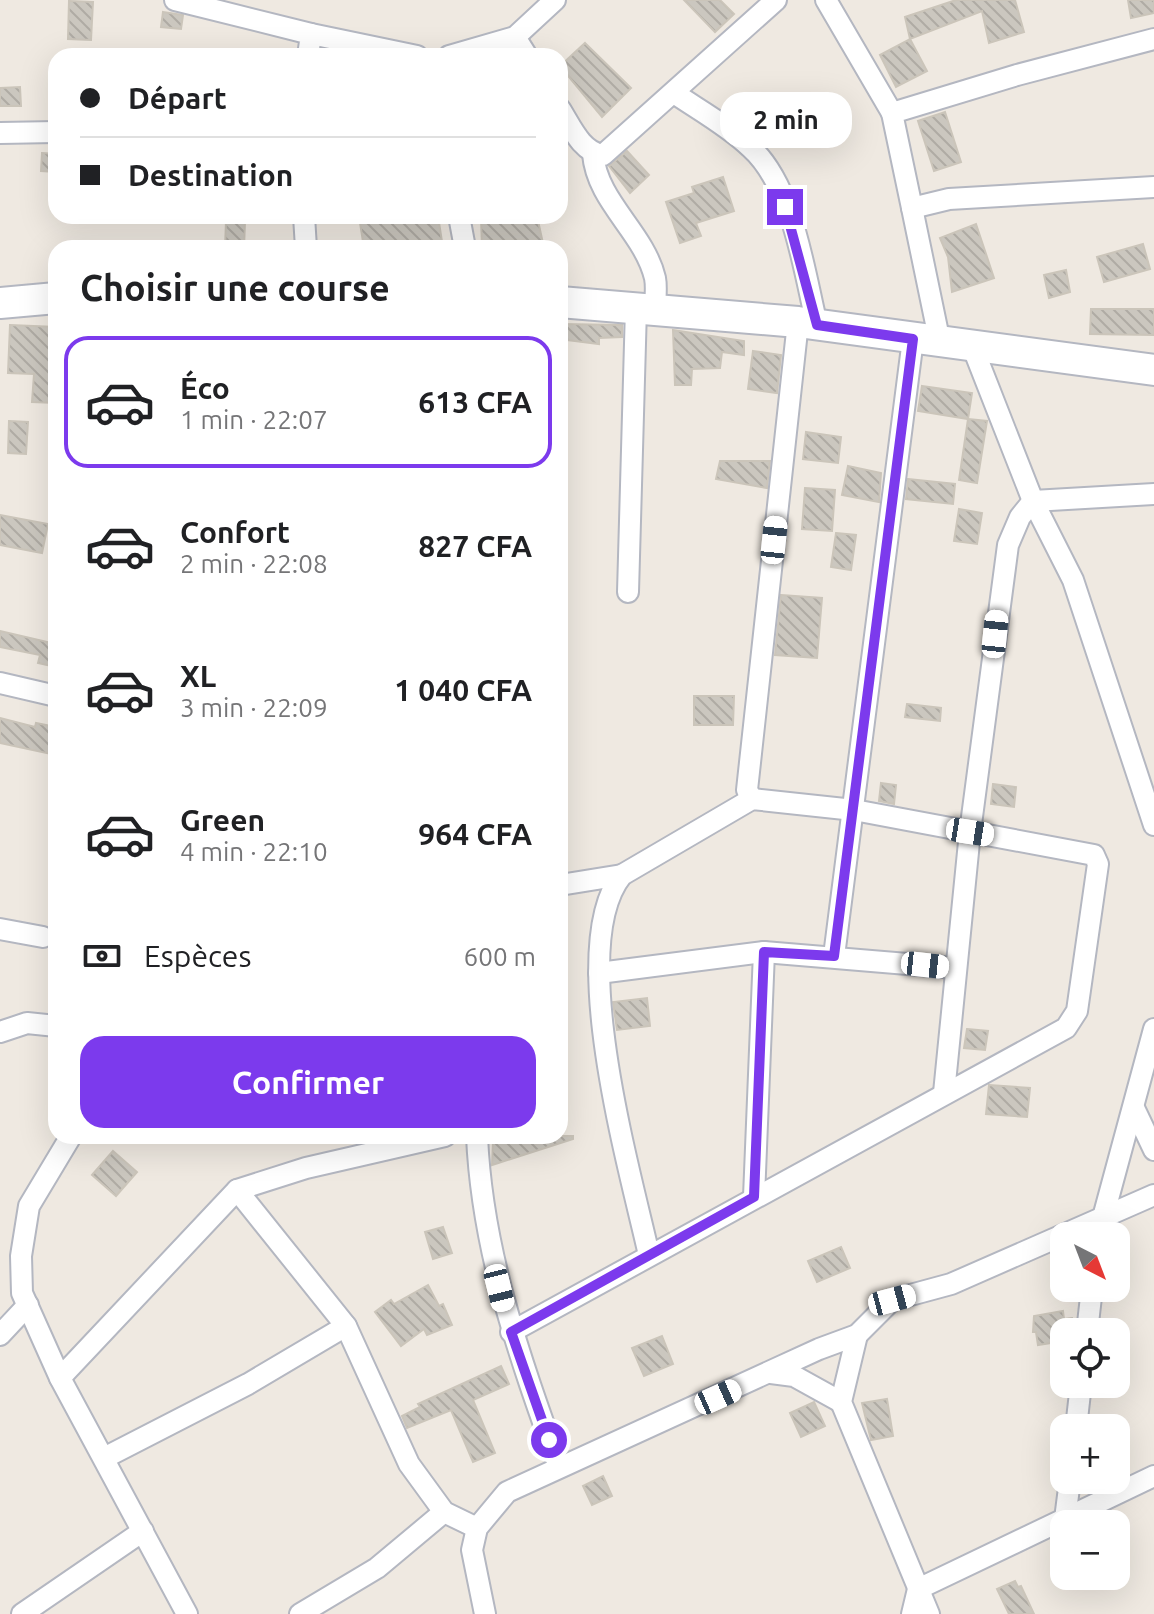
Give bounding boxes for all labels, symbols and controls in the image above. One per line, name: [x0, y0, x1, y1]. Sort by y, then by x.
text: Départ: [128, 81, 227, 115]
callout: 2 min: [719, 91, 851, 147]
text: 2 min: [753, 105, 819, 134]
text: Destination: [128, 158, 293, 192]
route end: [767, 189, 803, 225]
text: Choisir une course: [80, 267, 390, 308]
icon: car: [84, 366, 156, 438]
text: Éco: [180, 371, 230, 405]
text: 613 CFA: [418, 385, 532, 419]
text: 1 min · 22:07: [180, 405, 328, 434]
icon: car: [84, 510, 156, 582]
text: Confort: [180, 515, 290, 549]
car: [760, 515, 788, 565]
text: 827 CFA: [418, 529, 532, 563]
text: 2 min · 22:08: [180, 549, 328, 578]
car: [981, 609, 1009, 659]
icon: car: [84, 654, 156, 726]
text: XL: [180, 659, 216, 693]
text: 1 040 CFA: [394, 673, 532, 707]
text: 3 min · 22:09: [180, 693, 328, 722]
icon: car: [84, 798, 156, 870]
text: Green: [180, 803, 265, 837]
car: [944, 816, 996, 848]
text: 964 CFA: [418, 817, 532, 851]
text: 4 min · 22:10: [180, 837, 328, 866]
icon: cash: [80, 934, 124, 978]
text: Espèces: [144, 939, 251, 973]
text: 600 m: [464, 942, 536, 971]
car: [900, 951, 950, 979]
button: Confirmer: [80, 1036, 536, 1128]
north arrow: [1050, 1222, 1130, 1302]
map controls: [1050, 1222, 1130, 1590]
car: [482, 1262, 516, 1314]
car: [866, 1282, 918, 1318]
button: locate: [1050, 1318, 1130, 1398]
car: [691, 1376, 745, 1418]
button: +: [1050, 1414, 1130, 1494]
route start: [531, 1422, 567, 1458]
button: −: [1050, 1510, 1130, 1590]

